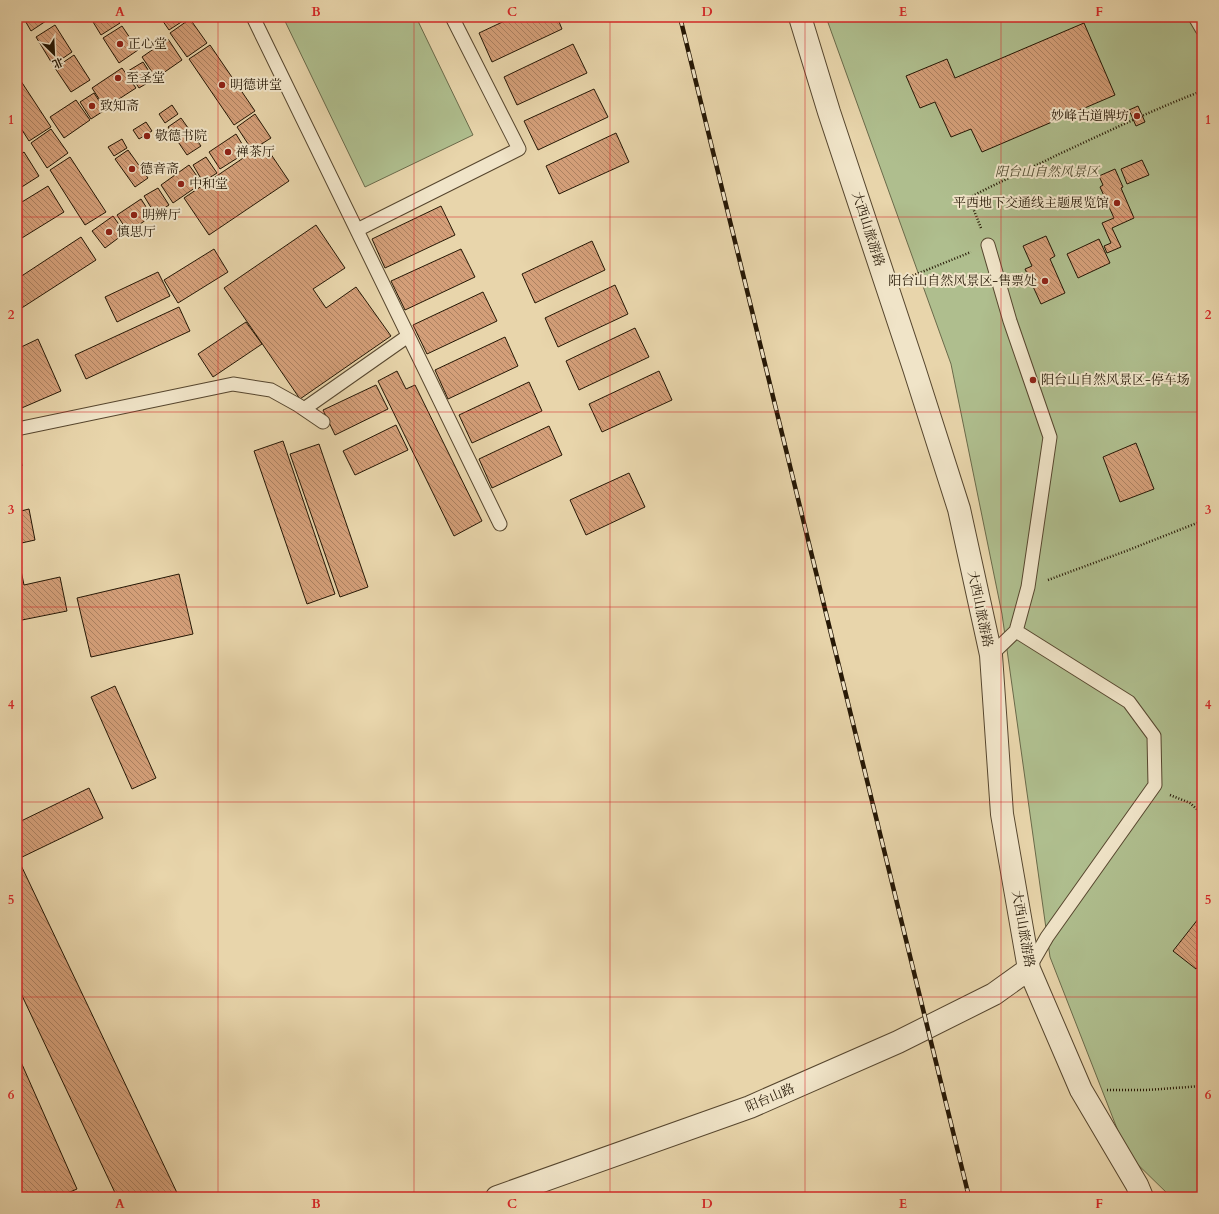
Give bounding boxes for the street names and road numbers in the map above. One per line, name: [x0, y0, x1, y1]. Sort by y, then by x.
street label: 大西山旅游路: [847, 189, 889, 269]
street label: 大西山旅游路: [963, 569, 997, 649]
street label: 大西山旅游路: [1007, 889, 1039, 969]
street label: 阳台山路: [743, 1080, 797, 1116]

